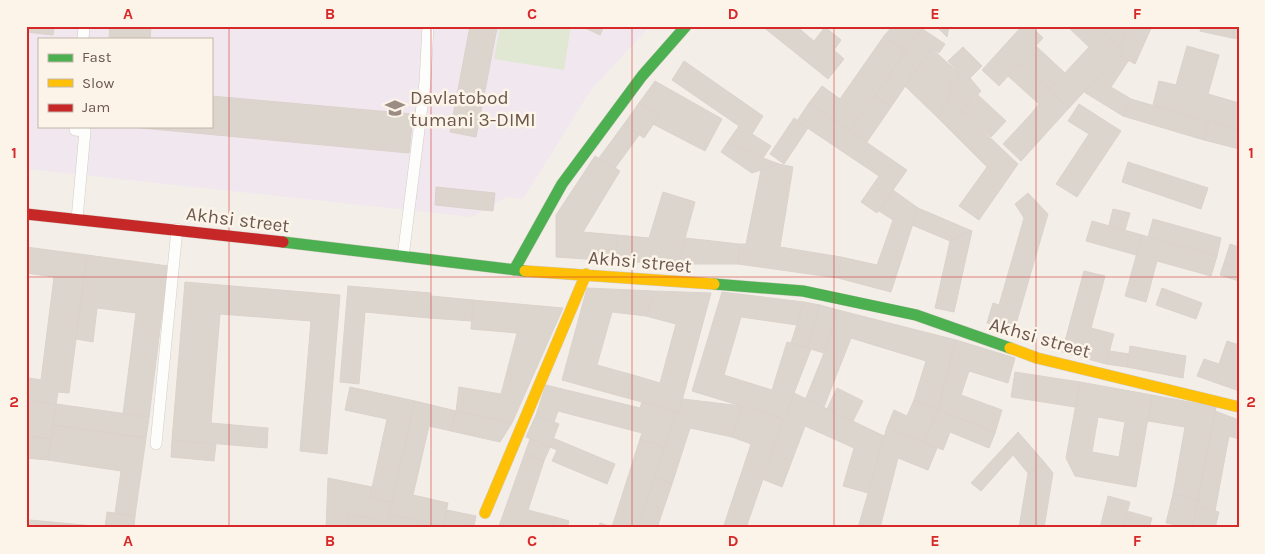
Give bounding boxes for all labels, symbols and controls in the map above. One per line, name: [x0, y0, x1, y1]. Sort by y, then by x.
text: A: [123, 4, 133, 23]
text: B: [325, 4, 335, 23]
text: C: [527, 4, 537, 23]
text: D: [728, 4, 739, 23]
text: E: [930, 4, 940, 23]
text: F: [1133, 4, 1142, 23]
legend: [38, 38, 212, 128]
text: Fast: [82, 48, 112, 66]
text: Slow: [82, 74, 114, 92]
place label: Davlatobod tumani 3-DIMI: [410, 87, 536, 131]
school or university icon: Davlatobod tumani 3-DIMI: [384, 97, 406, 119]
text: Jam: [82, 98, 110, 116]
text: 1: [11, 143, 17, 162]
text: 1: [1248, 143, 1254, 162]
street label: Akhsi street: [185, 203, 291, 237]
street label: Akhsi street: [587, 247, 693, 277]
street label: Akhsi street: [987, 313, 1093, 363]
text: 2: [9, 392, 19, 411]
text: 2: [1246, 392, 1256, 411]
text: A: [123, 531, 133, 550]
text: B: [325, 531, 335, 550]
text: C: [527, 531, 537, 550]
text: D: [728, 531, 739, 550]
text: E: [930, 531, 940, 550]
text: F: [1133, 531, 1142, 550]

